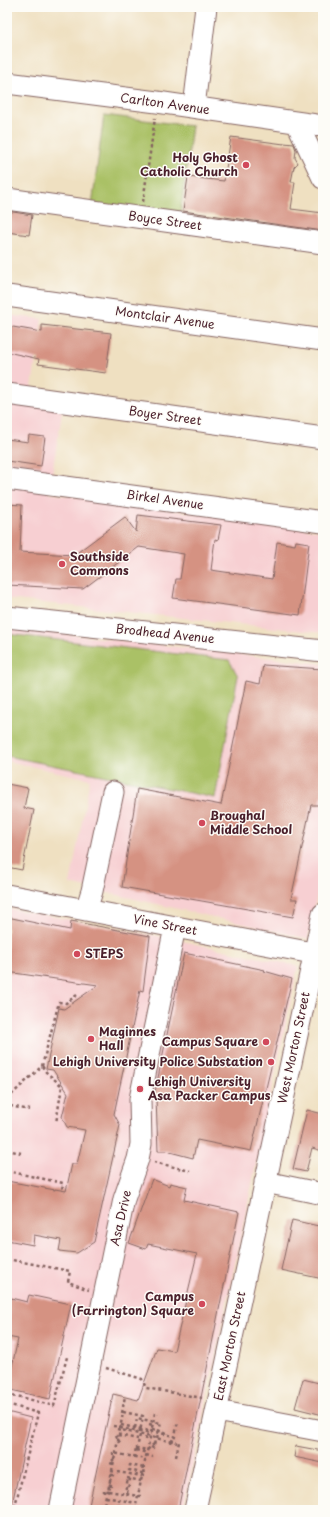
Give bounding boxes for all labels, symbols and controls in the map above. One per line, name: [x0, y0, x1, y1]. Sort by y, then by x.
street label: Carlton Avenue: [119, 88, 211, 118]
place label: Holy Ghost Catholic Church: [140, 148, 238, 180]
marker: Holy Ghost Catholic Church: [241, 160, 251, 170]
street label: Boyce Street: [127, 206, 203, 234]
street label: Montclair Avenue: [114, 301, 216, 333]
street label: Boyer Street: [128, 401, 203, 429]
street label: Birkel Avenue: [125, 485, 205, 513]
place label: Southside Commons: [70, 547, 129, 579]
marker: Southside Commons: [57, 559, 67, 569]
street label: Brodhead Avenue: [115, 619, 216, 647]
place label: Broughal Middle School: [210, 806, 292, 838]
marker: Broughal Middle School: [197, 818, 207, 828]
street label: Vine Street: [132, 909, 199, 939]
place label: STEPS: [85, 944, 123, 962]
marker: STEPS: [72, 949, 82, 959]
street label: West Morton Street: [272, 990, 314, 1105]
place label: Maginnes Hall: [99, 1022, 156, 1054]
place label: Campus Square: [162, 1032, 258, 1050]
marker: Maginnes Hall: [86, 1034, 96, 1044]
marker: Campus Square: [261, 1037, 271, 1047]
place label: Lehigh University Police Substation: [53, 1052, 263, 1070]
marker: Lehigh University Police Substation: [266, 1057, 276, 1067]
place label: Lehigh University Asa Packer Campus: [147, 1072, 271, 1104]
marker: Lehigh University Asa Packer Campus: [135, 1084, 145, 1094]
street label: Asa Drive: [105, 1188, 135, 1247]
place label: Campus (Farrington) Square: [72, 1287, 194, 1319]
street label: East Morton Street: [209, 1290, 249, 1402]
marker: Campus (Farrington) Square: [197, 1299, 207, 1309]

